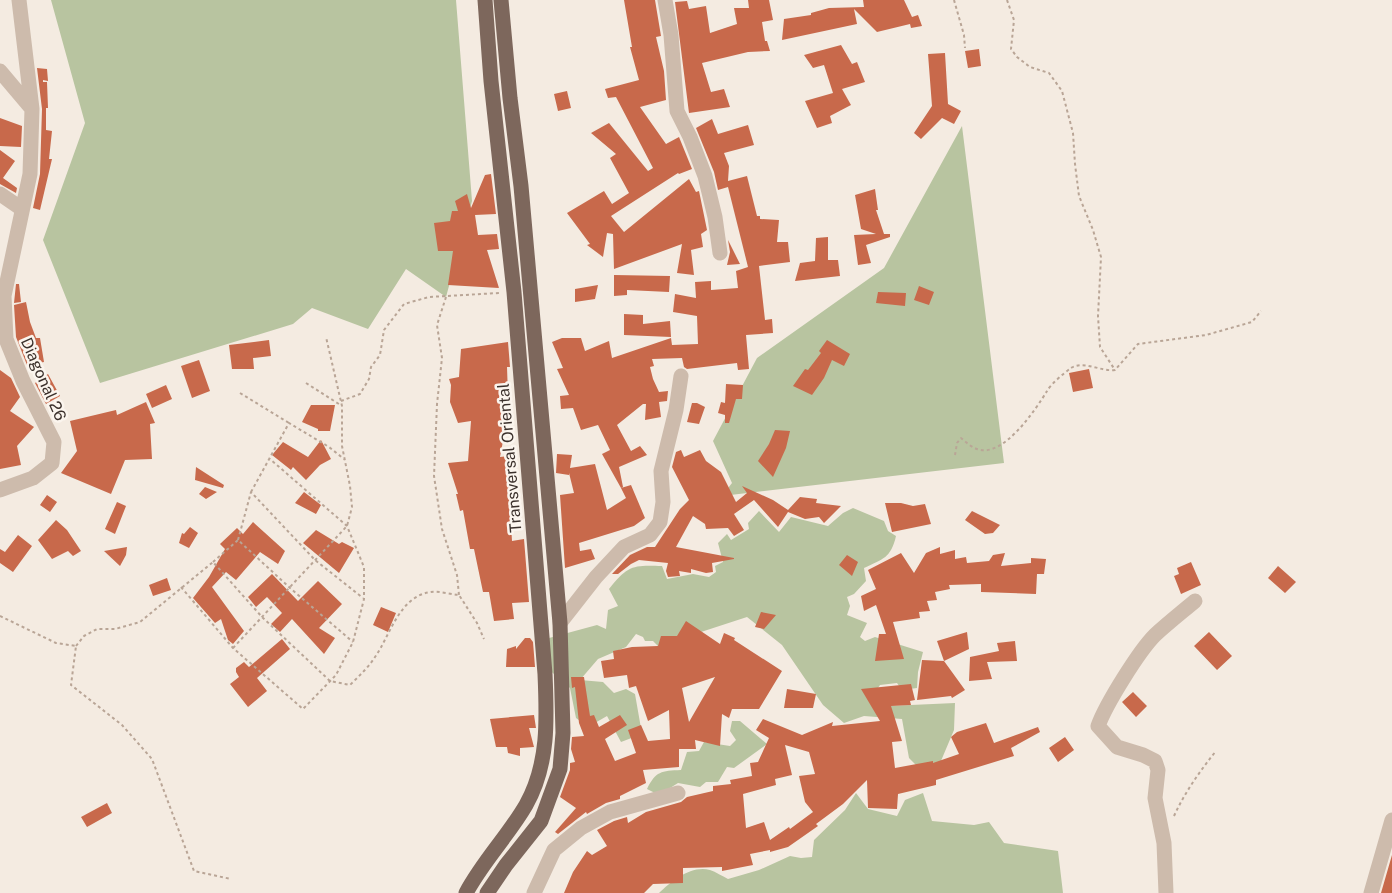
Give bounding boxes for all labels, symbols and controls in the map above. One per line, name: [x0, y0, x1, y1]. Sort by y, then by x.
street label: Diagonal 26: [17, 335, 70, 424]
street label: Transversal Oriental: [494, 382, 525, 533]

